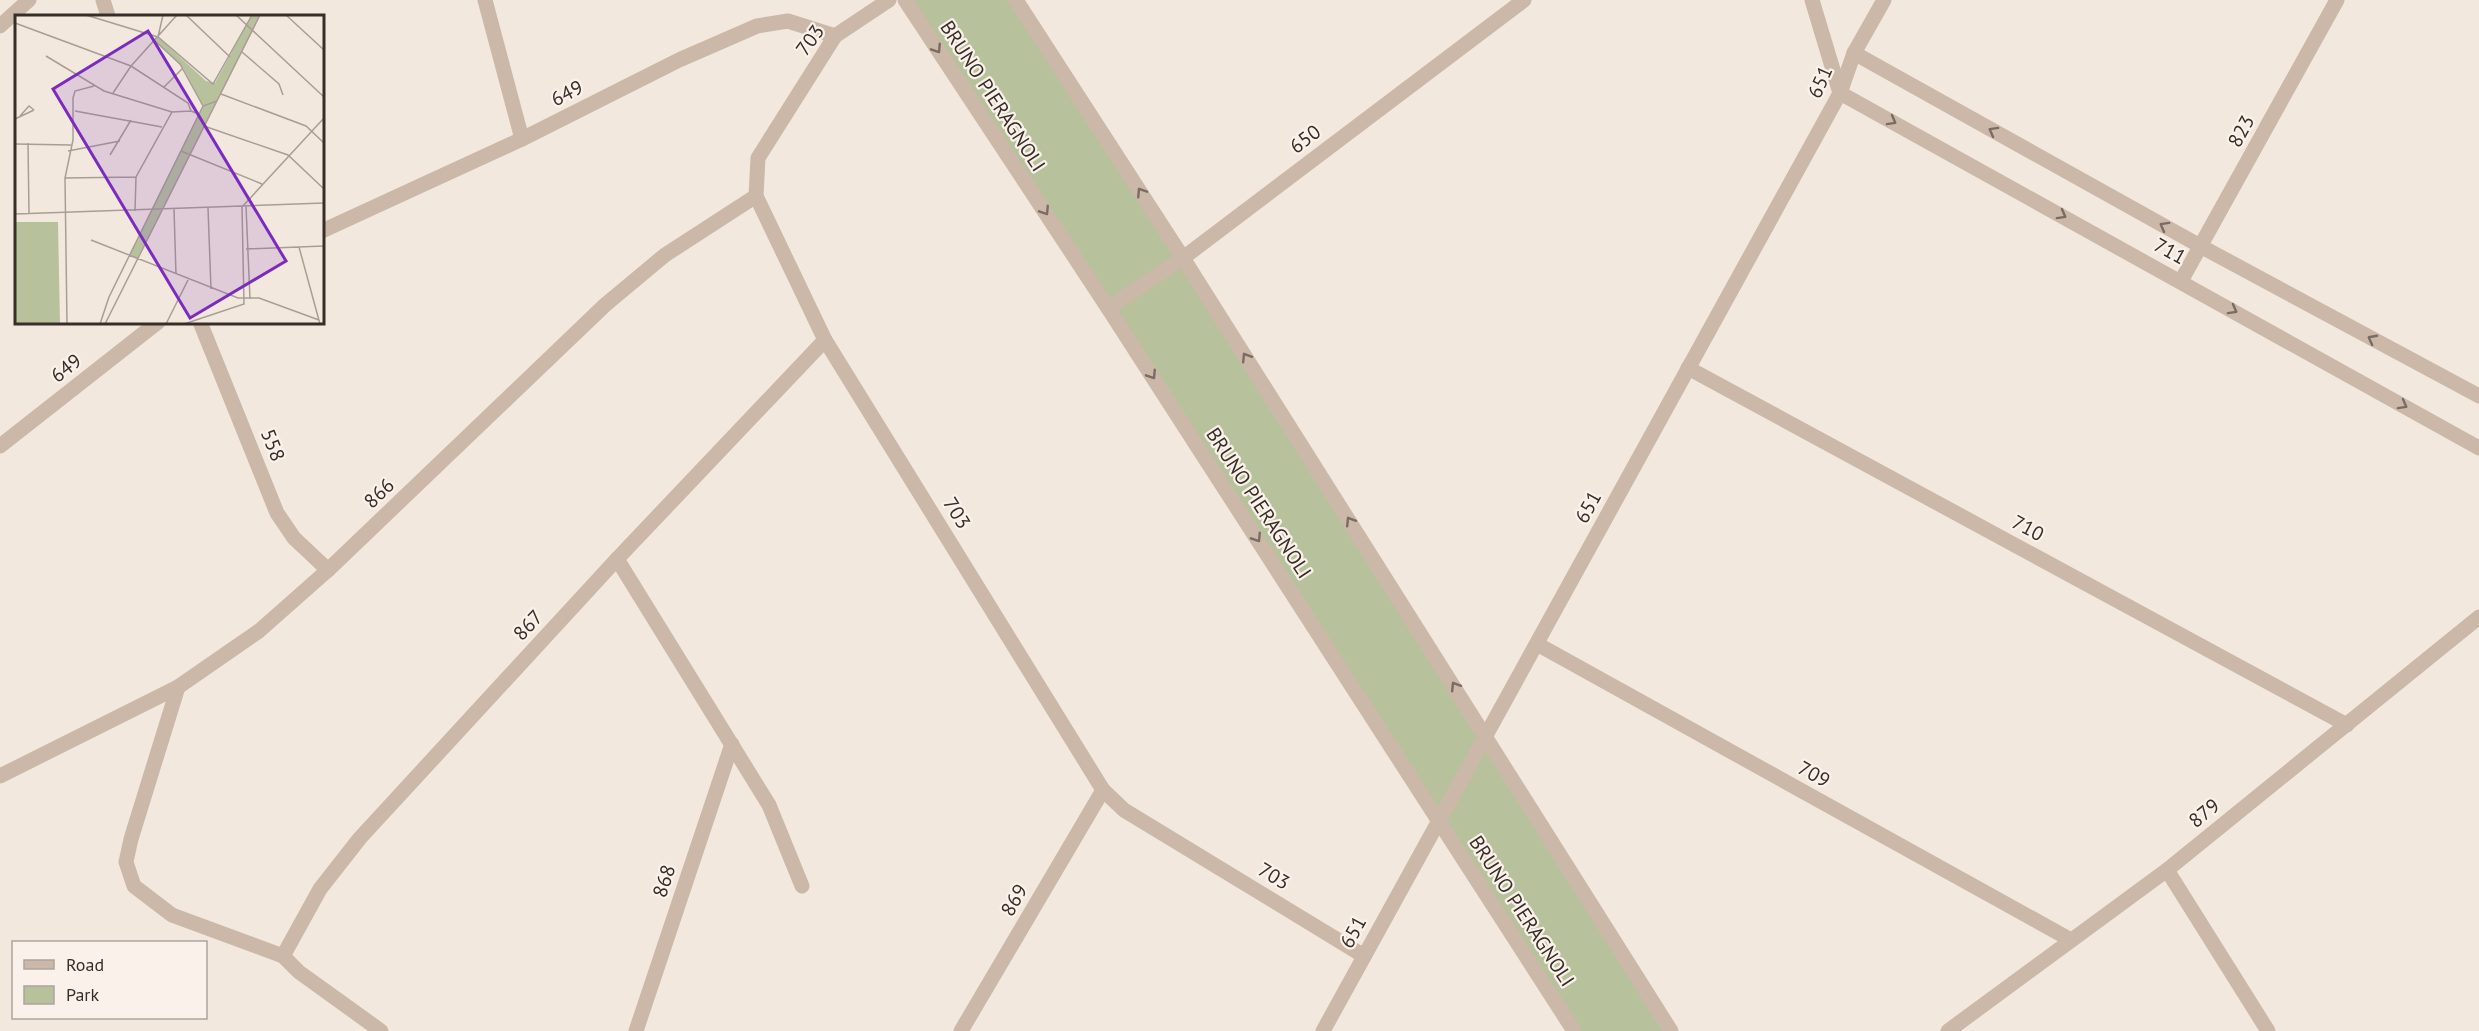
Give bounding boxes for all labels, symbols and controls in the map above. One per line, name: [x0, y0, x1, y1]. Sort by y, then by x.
inset map: [15, 15, 324, 324]
street label: BRUNO PIERAGNOLI: [934, 16, 1052, 176]
street label: 703: [790, 19, 830, 61]
one-way arrow: [930, 42, 941, 53]
street label: 651: [1801, 62, 1839, 102]
street label: 649: [547, 74, 587, 112]
street label: 823: [2222, 110, 2260, 152]
one-way arrow: [1885, 114, 1896, 125]
street label: 650: [1284, 119, 1326, 159]
one-way arrow: [1989, 127, 2000, 138]
one-way arrow: [1137, 188, 1148, 199]
one-way arrow: [1038, 205, 1049, 216]
one-way arrow: [2056, 208, 2066, 219]
one-way arrow: [2160, 222, 2170, 233]
street label: 711: [2149, 232, 2191, 270]
one-way arrow: [2227, 303, 2237, 314]
one-way arrow: [2368, 335, 2378, 346]
street label: 649: [45, 348, 87, 388]
one-way arrow: [1241, 353, 1253, 363]
one-way arrow: [1144, 368, 1155, 379]
one-way arrow: [2397, 398, 2407, 409]
street label: BRUNO PIERAGNOLI: [1200, 423, 1318, 583]
street label: 558: [255, 425, 291, 465]
street label: 866: [358, 472, 400, 514]
street label: 651: [1569, 486, 1607, 528]
street label: 703: [937, 492, 977, 534]
street label: 710: [2007, 509, 2049, 547]
one-way arrow: [1347, 517, 1358, 528]
one-way arrow: [1250, 532, 1261, 543]
street label: 867: [507, 604, 549, 646]
one-way arrow: [1450, 682, 1462, 692]
street label: 709: [1793, 755, 1835, 793]
street label: 879: [2183, 793, 2225, 833]
street label: BRUNO PIERAGNOLI: [1463, 831, 1581, 991]
street label: 703: [1253, 856, 1295, 896]
street label: 868: [647, 861, 681, 901]
street label: 869: [995, 879, 1033, 921]
street label: 651: [1334, 911, 1372, 953]
legend: [12, 941, 207, 1019]
text: Road: [66, 953, 104, 976]
text: Park: [66, 983, 99, 1006]

